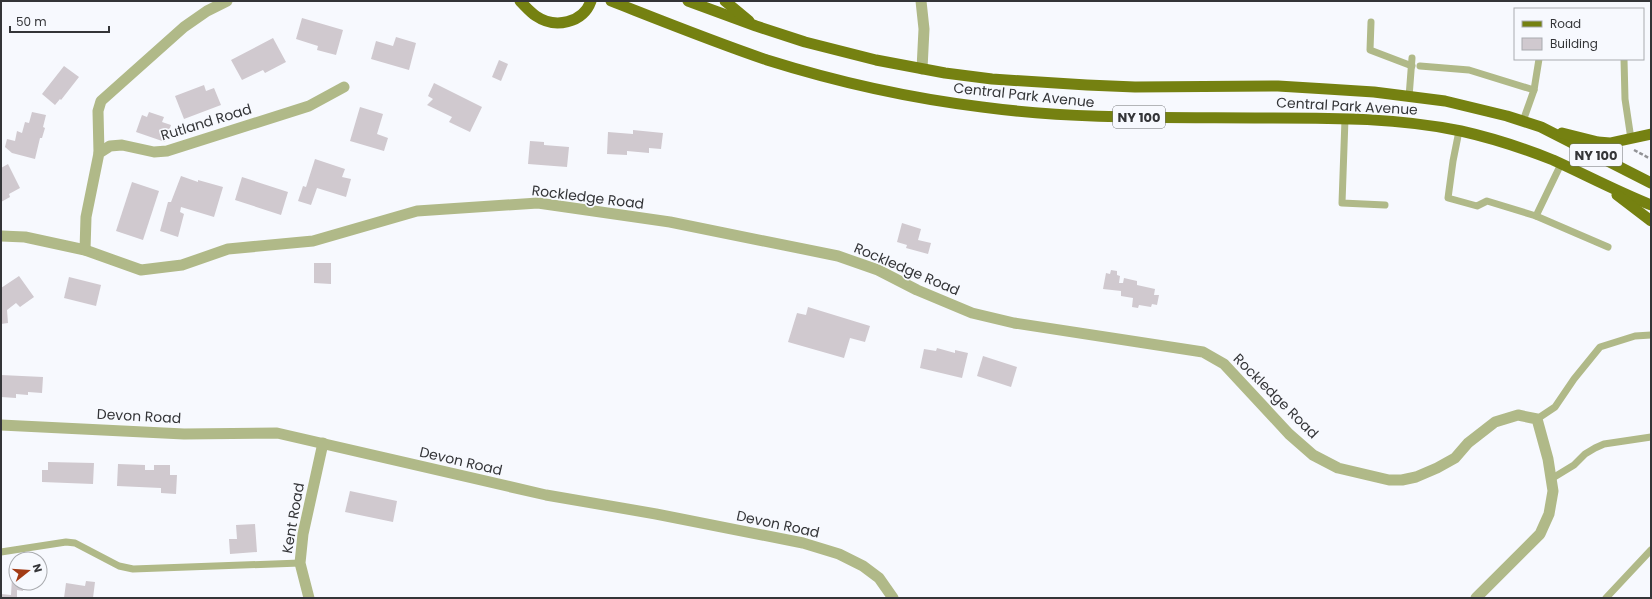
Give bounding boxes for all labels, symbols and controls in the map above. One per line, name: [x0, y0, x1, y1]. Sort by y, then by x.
scale bar: [10, 8, 109, 34]
legend: [1514, 8, 1644, 60]
text: 50 m: [16, 13, 47, 30]
text: Road: [1550, 15, 1581, 32]
text: Building: [1550, 35, 1598, 52]
street label: Central Park Avenue: [952, 78, 1096, 112]
street label: Central Park Avenue: [1276, 92, 1419, 120]
street label: Rutland Road: [158, 99, 254, 145]
road number: NY 100: [1113, 106, 1165, 128]
road number: NY 100: [1570, 144, 1622, 166]
street label: Rockledge Road: [531, 180, 645, 214]
street label: Rockledge Road: [851, 238, 963, 300]
street label: Rockledge Road: [1229, 349, 1323, 443]
street label: Devon Road: [96, 404, 182, 428]
street label: Devon Road: [418, 442, 504, 480]
street label: Kent Road: [277, 481, 309, 555]
street label: Devon Road: [735, 505, 821, 543]
north arrow: [8, 551, 48, 591]
text: N: [29, 562, 46, 574]

